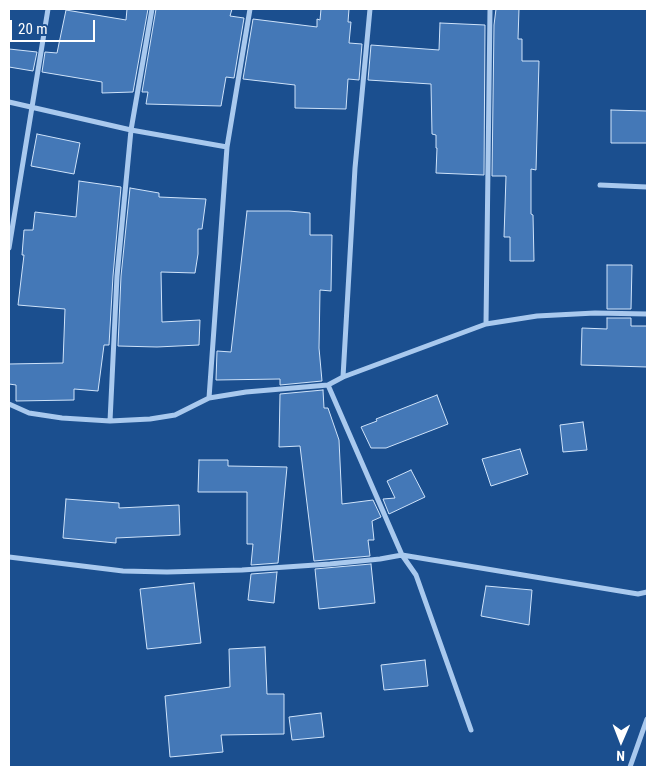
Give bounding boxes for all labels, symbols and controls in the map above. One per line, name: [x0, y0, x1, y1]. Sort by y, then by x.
scale bar: [12, 10, 98, 42]
text: 20 m: [18, 20, 48, 38]
north arrow: [596, 716, 646, 766]
text: N: [616, 748, 625, 764]

